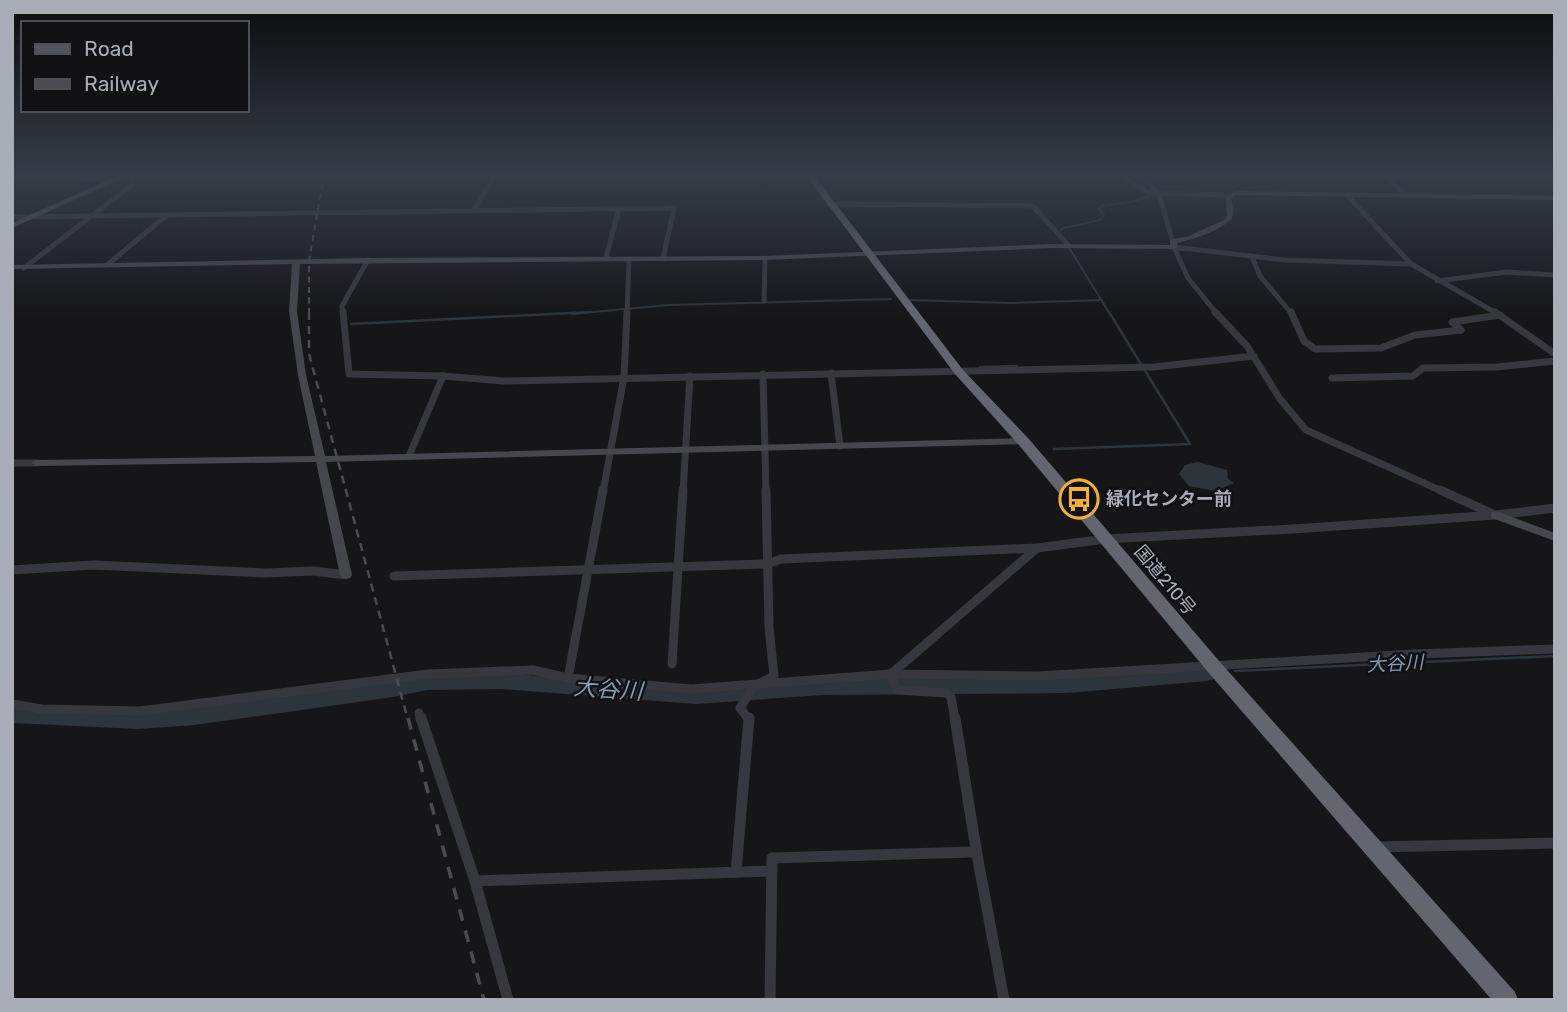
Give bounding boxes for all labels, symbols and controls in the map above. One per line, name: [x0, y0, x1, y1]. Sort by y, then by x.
legend: [21, 21, 248, 112]
text: Road: [84, 36, 134, 61]
text: Railway: [84, 71, 159, 96]
bus stop icon: 緑化センター前: [1058, 478, 1100, 520]
place label: 緑化センター前: [1106, 488, 1232, 510]
street label: 国道210号: [1130, 541, 1200, 619]
water label: 大谷川: [1366, 650, 1426, 676]
water label: 大谷川: [573, 673, 646, 706]

